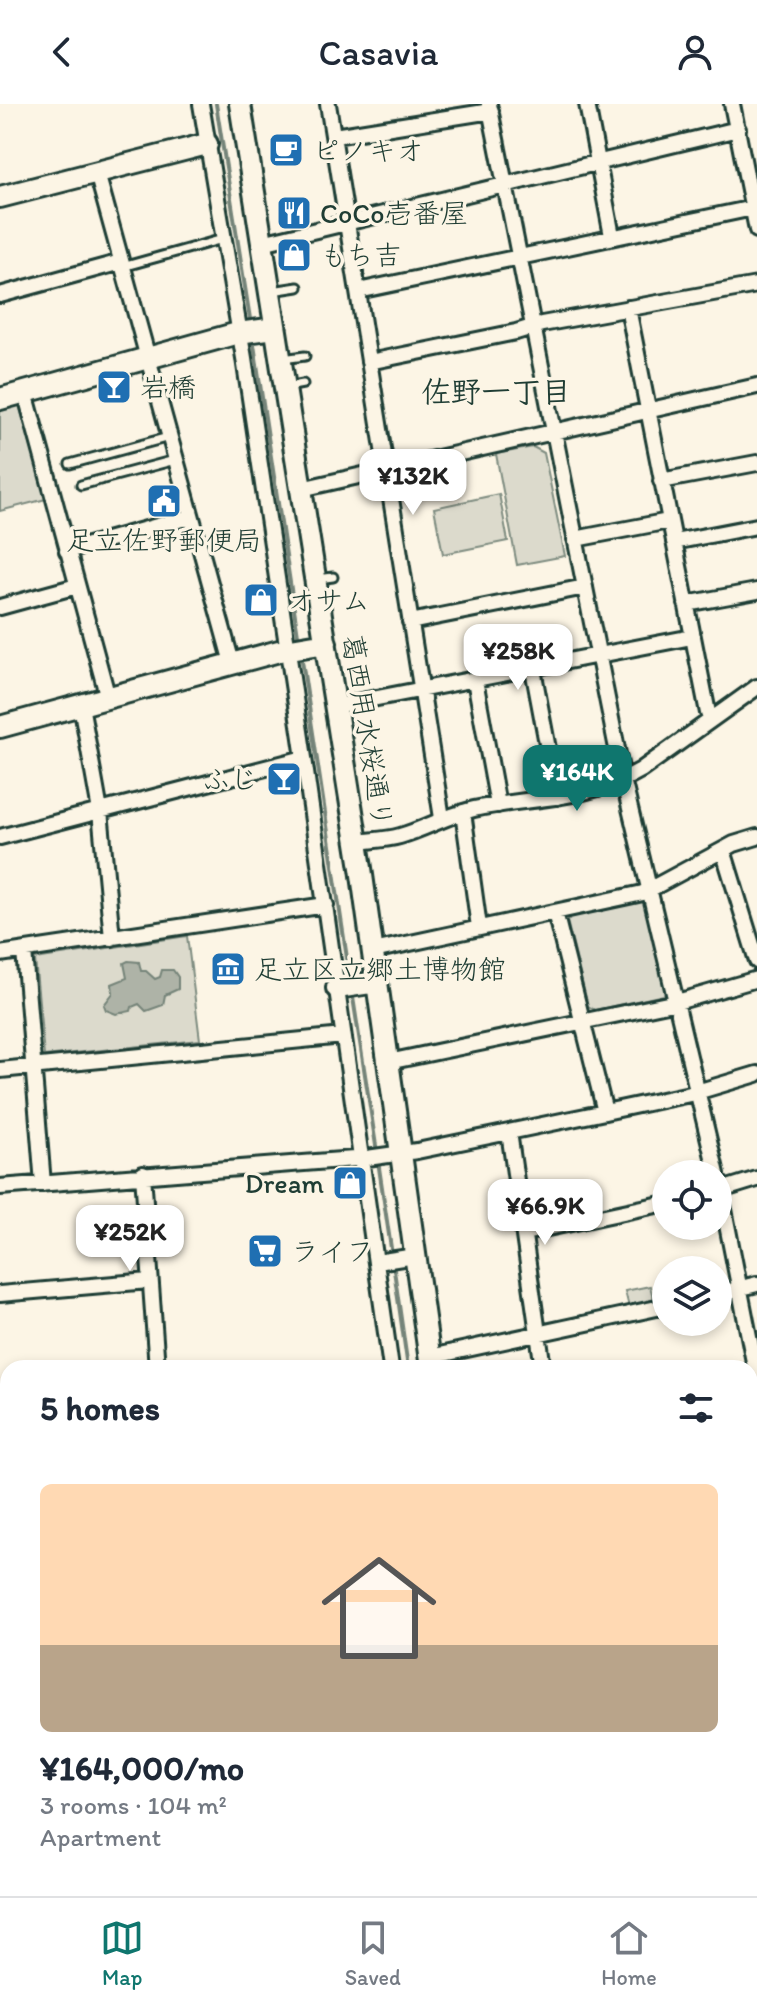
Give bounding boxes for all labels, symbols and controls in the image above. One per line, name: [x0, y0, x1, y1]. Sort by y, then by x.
icon: back: [40, 30, 84, 74]
icon: person: [673, 30, 717, 74]
text: Casavia: [318, 31, 439, 74]
cafe icon: ピノキオ: [267, 131, 305, 169]
place label: ピノキオ: [312, 133, 424, 167]
restaurant icon: CoCo壱番屋: [275, 194, 313, 232]
place label: CoCo壱番屋: [320, 196, 469, 230]
shop icon: もち吉: [275, 236, 313, 274]
place label: もち吉: [320, 238, 402, 272]
bar icon: 岩橋: [95, 368, 133, 406]
place label: 岩橋: [140, 370, 196, 404]
district label: 佐野一丁目: [421, 373, 571, 410]
pin: ¥132K: [357, 449, 469, 517]
text: ¥132K: [377, 459, 449, 491]
public building icon: 足立佐野郵便局: [145, 482, 183, 520]
place label: 足立佐野郵便局: [66, 523, 262, 557]
shop icon: オサム: [242, 581, 280, 619]
place label: オサム: [287, 583, 370, 617]
pin: ¥258K: [462, 624, 574, 692]
street label: 葛西用水桜通り: [336, 632, 400, 830]
text: ¥258K: [482, 634, 554, 666]
pin: ¥164K: [521, 745, 633, 813]
text: ¥164K: [541, 755, 613, 787]
bar icon: ふじ: [265, 760, 303, 798]
place label: ふじ: [202, 762, 258, 796]
museum icon: 足立区立郷土博物館: [209, 950, 247, 988]
place label: 足立区立郷土博物館: [254, 952, 506, 986]
map controls: [652, 1160, 732, 1336]
button: locate: [652, 1160, 732, 1240]
shop icon: Dream: [331, 1164, 369, 1202]
place label: Dream: [245, 1166, 324, 1200]
pin: ¥66.9K: [480, 1179, 610, 1247]
text: ¥66.9K: [506, 1189, 584, 1221]
pin: ¥252K: [74, 1205, 186, 1273]
text: ¥252K: [94, 1215, 166, 1247]
supermarket icon: ライフ: [246, 1232, 284, 1270]
place label: ライフ: [291, 1234, 374, 1268]
button: layers: [652, 1256, 732, 1336]
icon: filters: [674, 1386, 718, 1430]
text: 5 homes: [40, 1388, 160, 1429]
icon: home: [307, 1536, 451, 1680]
text: ¥164,000/mo: [40, 1748, 244, 1789]
text: 3 rooms · 104 m²: [40, 1789, 227, 1821]
text: Apartment: [40, 1821, 161, 1853]
tab: Map: [100, 1916, 144, 1991]
tab: Saved: [345, 1916, 401, 1991]
tab: Home: [601, 1916, 657, 1991]

